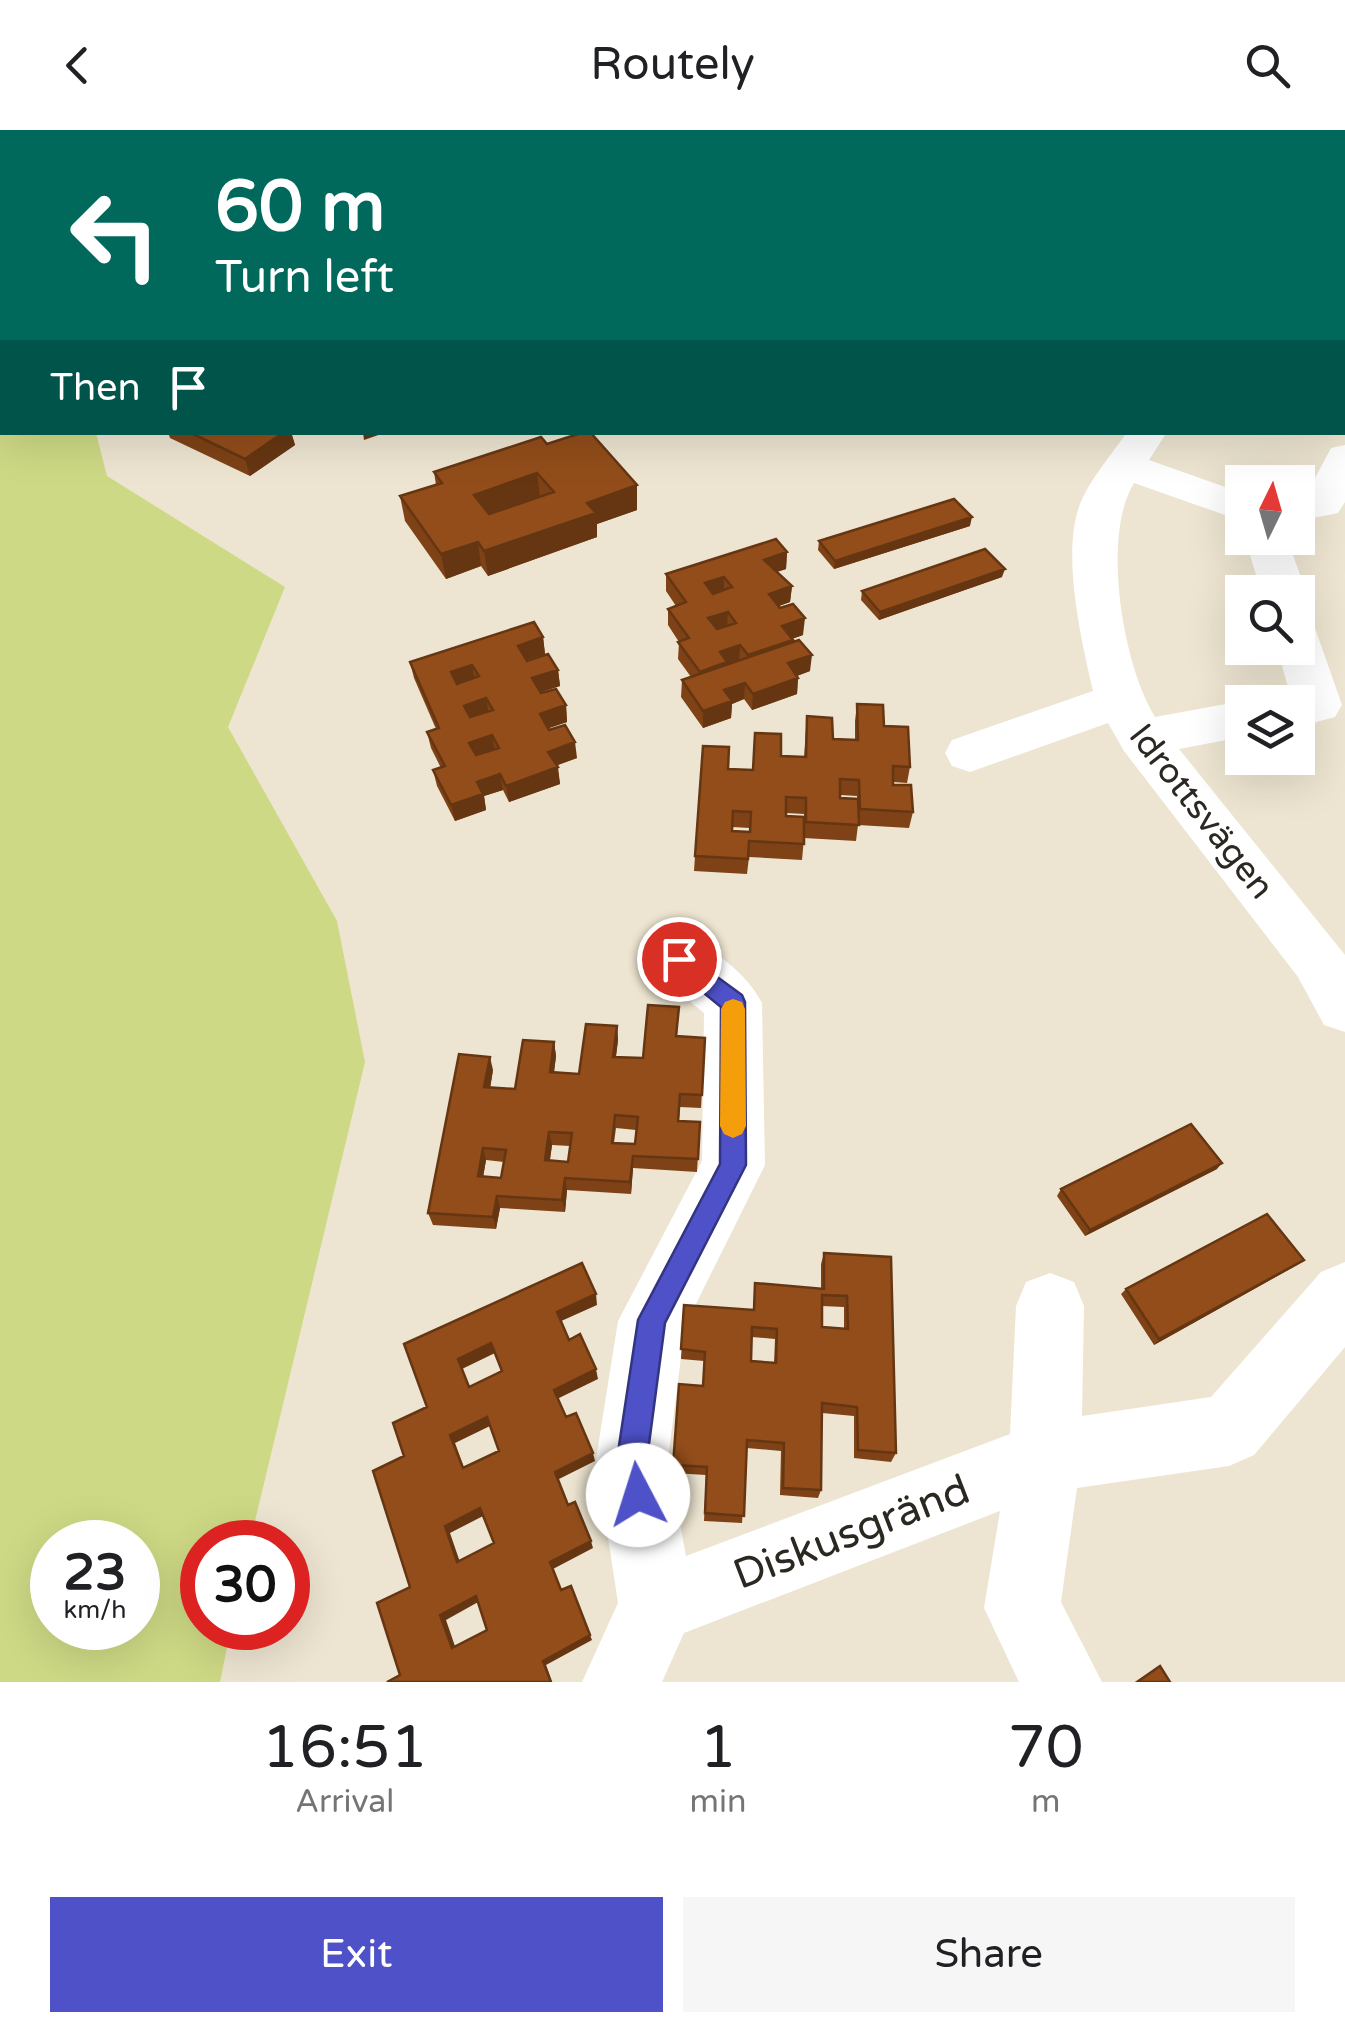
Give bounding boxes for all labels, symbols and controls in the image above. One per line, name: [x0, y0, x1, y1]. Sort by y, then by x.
icon: back: [50, 38, 105, 93]
text: Routely: [590, 38, 755, 92]
icon: search: [1240, 38, 1295, 93]
text: 60 m: [215, 166, 385, 250]
icon: left: [50, 170, 180, 300]
text: Turn left: [215, 251, 394, 305]
icon: arrive: [161, 360, 216, 415]
text: Then: [50, 365, 141, 411]
north arrow: [1225, 465, 1315, 555]
map controls: [1225, 465, 1315, 775]
button: search: [1225, 575, 1315, 665]
button: layers: [1225, 685, 1315, 775]
street label: Idrottsvägen: [1120, 716, 1282, 907]
pin: [637, 917, 722, 1002]
icon: arrive: [652, 932, 707, 987]
position arrow: [586, 1443, 690, 1547]
street label: Diskusgränd: [726, 1464, 977, 1601]
speed limit sign: 30: [180, 1520, 310, 1650]
text: 23: [64, 1543, 126, 1603]
text: km/h: [64, 1595, 126, 1625]
text: 16:51: [262, 1712, 428, 1784]
text: 1: [699, 1712, 737, 1784]
text: 70: [1008, 1712, 1083, 1784]
text: Arrival: [295, 1783, 394, 1821]
text: min: [690, 1783, 746, 1821]
text: m: [1031, 1783, 1060, 1821]
button: Exit: [50, 1897, 663, 2012]
button: Share: [683, 1897, 1295, 2012]

